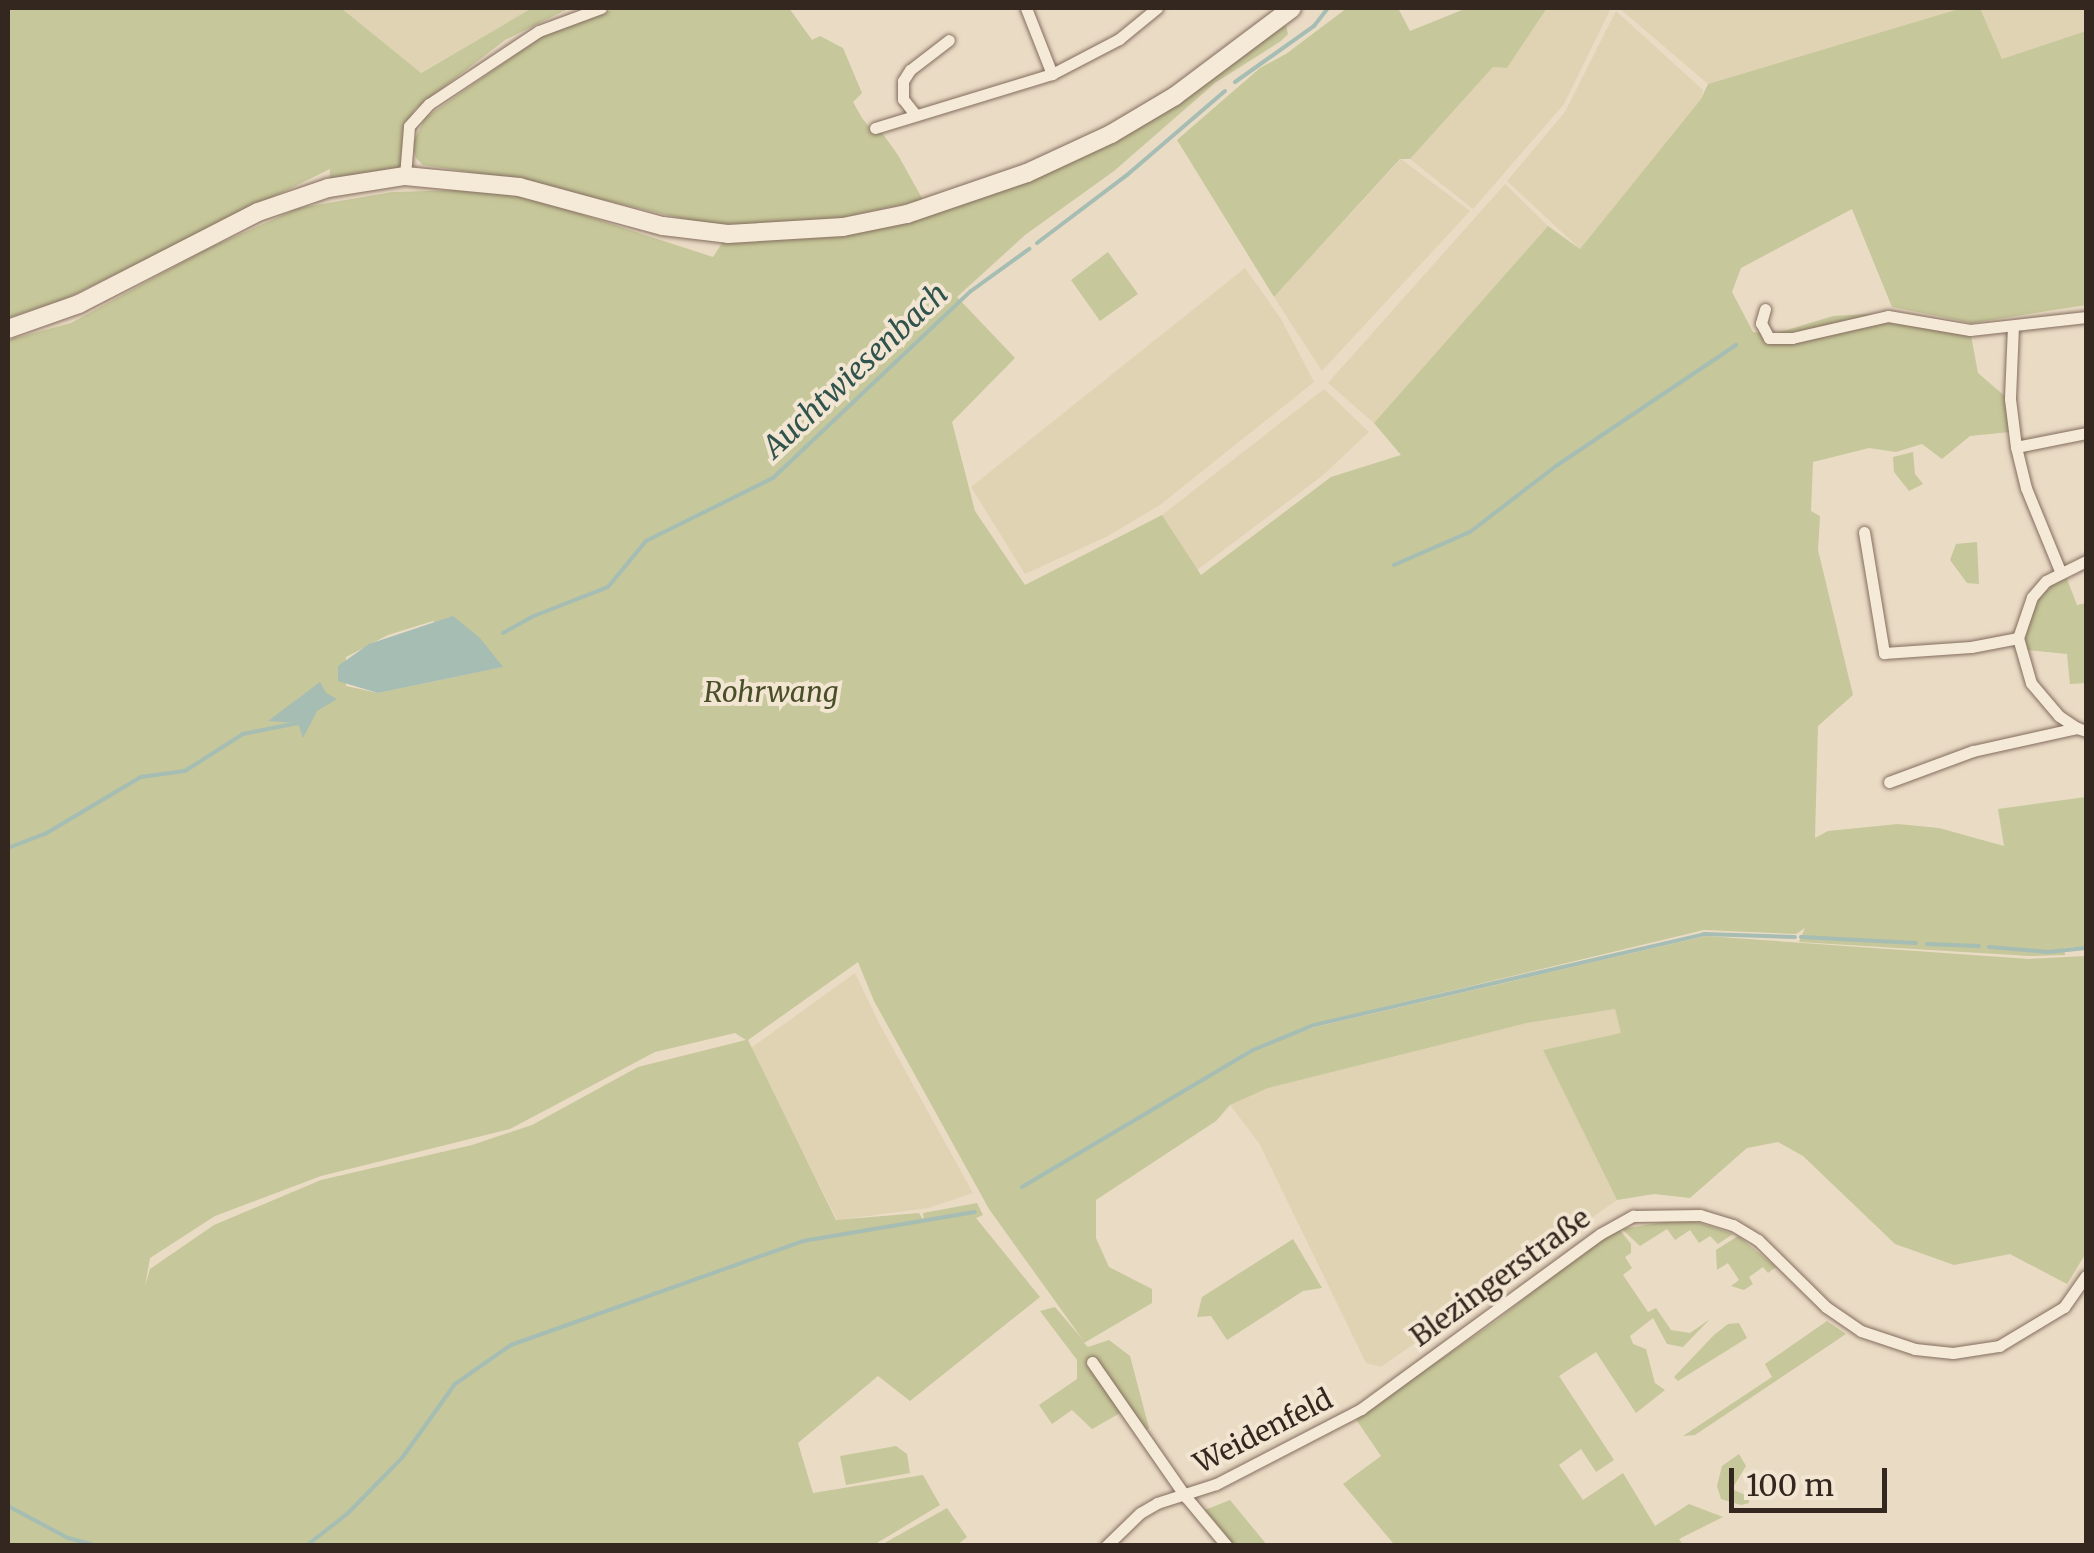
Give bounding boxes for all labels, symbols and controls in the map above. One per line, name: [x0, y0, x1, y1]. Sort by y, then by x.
water label: Auchtwiesenbach: [755, 275, 955, 465]
park label: Rohrwang: [704, 675, 838, 709]
street label: Blezingerstraße: [1404, 1201, 1596, 1353]
street label: Weidenfeld: [1188, 1382, 1338, 1480]
scale bar: [1734, 1448, 1892, 1510]
text: 100 m: [1746, 1466, 1834, 1504]

